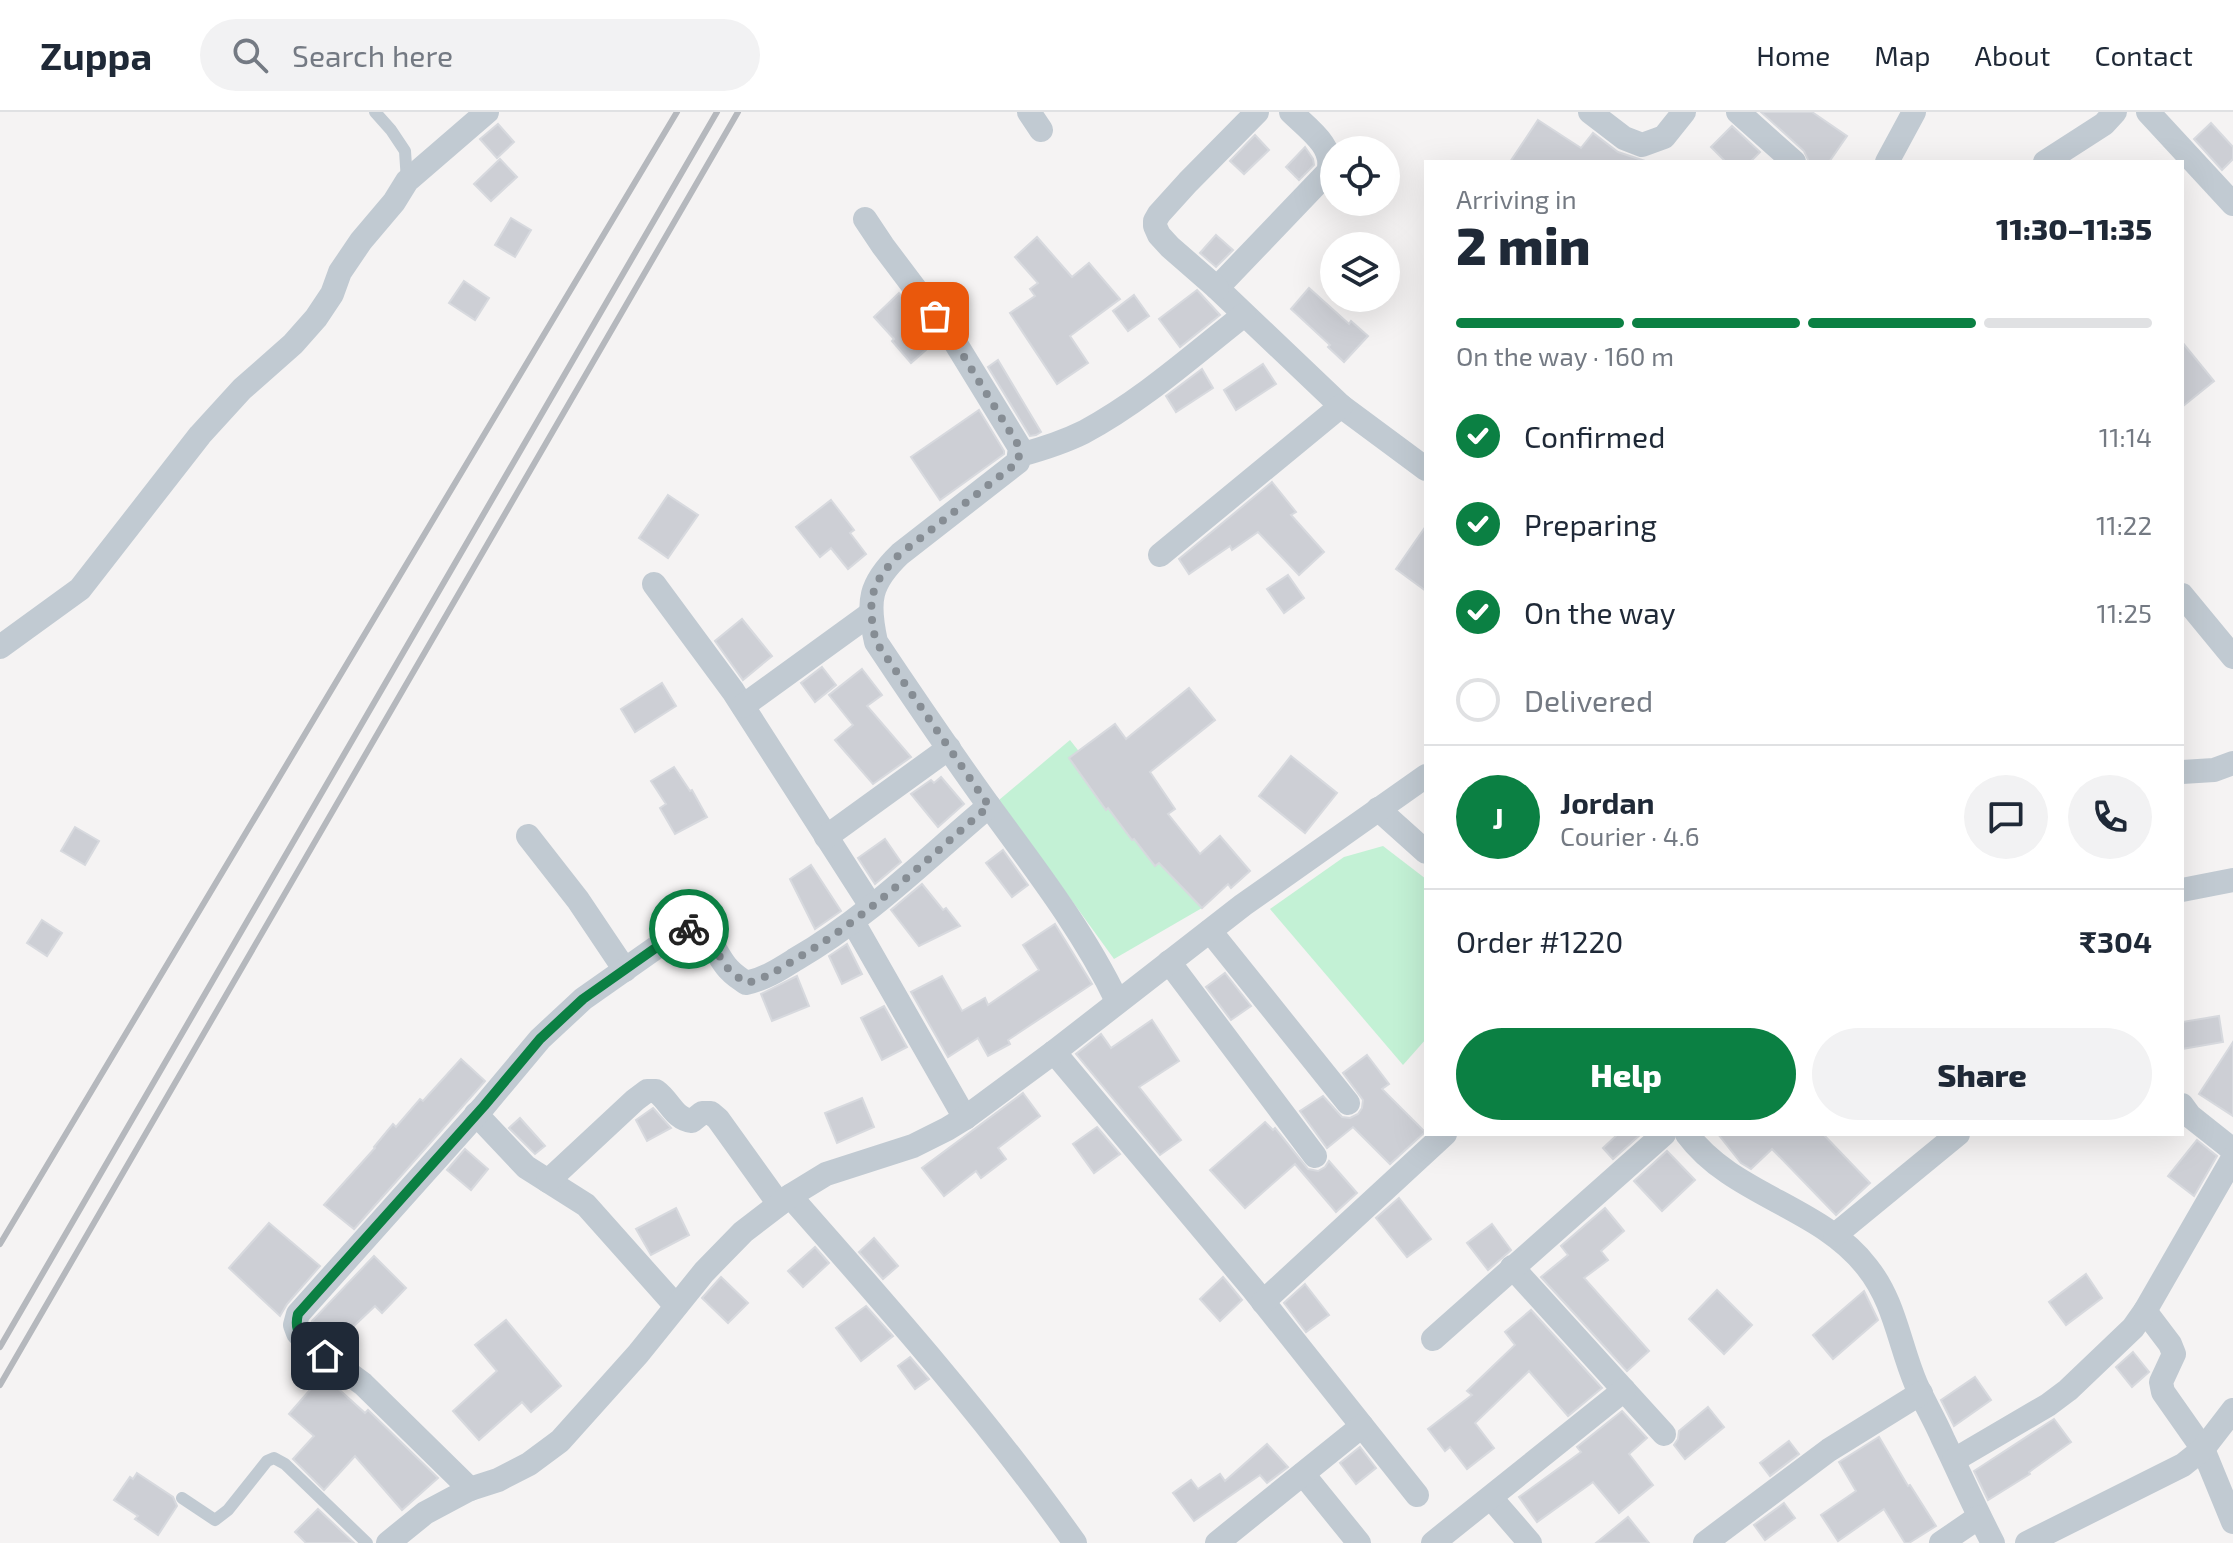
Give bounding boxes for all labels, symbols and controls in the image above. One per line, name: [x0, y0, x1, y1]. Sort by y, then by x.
search box: [200, 19, 760, 91]
text: Zuppa: [40, 32, 152, 78]
icon: search: [228, 33, 272, 77]
text: Search here: [292, 37, 453, 73]
text: Home: [1756, 38, 1830, 72]
text: Map: [1874, 38, 1931, 72]
text: About: [1975, 38, 2050, 72]
text: Contact: [2094, 38, 2193, 72]
map controls: [1320, 136, 1400, 312]
button: locate: [1320, 136, 1400, 216]
text: Arriving in: [1456, 183, 1577, 214]
text: 11:30–11:35: [1996, 210, 2152, 246]
text: 2 min: [1456, 213, 1591, 275]
button: layers: [1320, 232, 1400, 312]
pin: [901, 282, 969, 350]
icon: bag: [913, 294, 957, 338]
text: On the way · 160 m: [1456, 340, 1674, 371]
icon: check: [1456, 414, 1500, 458]
text: Confirmed: [1524, 418, 1665, 454]
text: 11:14: [2099, 421, 2152, 452]
icon: check: [1456, 502, 1500, 546]
text: Preparing: [1524, 506, 1657, 542]
text: 11:22: [2096, 509, 2152, 540]
icon: check: [1456, 590, 1500, 634]
text: On the way: [1524, 594, 1676, 630]
text: 11:25: [2097, 597, 2152, 628]
text: Delivered: [1524, 682, 1653, 718]
button: chat: [1964, 775, 2048, 859]
button: phone: [2068, 775, 2152, 859]
text: Jordan: [1560, 784, 1655, 820]
text: J: [1492, 799, 1504, 835]
text: Courier · 4.6: [1560, 820, 1700, 851]
courier: [649, 889, 729, 969]
icon: bike: [667, 907, 711, 951]
text: Order #1220: [1456, 923, 1623, 959]
text: ₹304: [2079, 923, 2152, 959]
button: Help: [1456, 1028, 1796, 1120]
button: Share: [1812, 1028, 2152, 1120]
pin: [291, 1322, 359, 1390]
icon: home: [303, 1334, 347, 1378]

